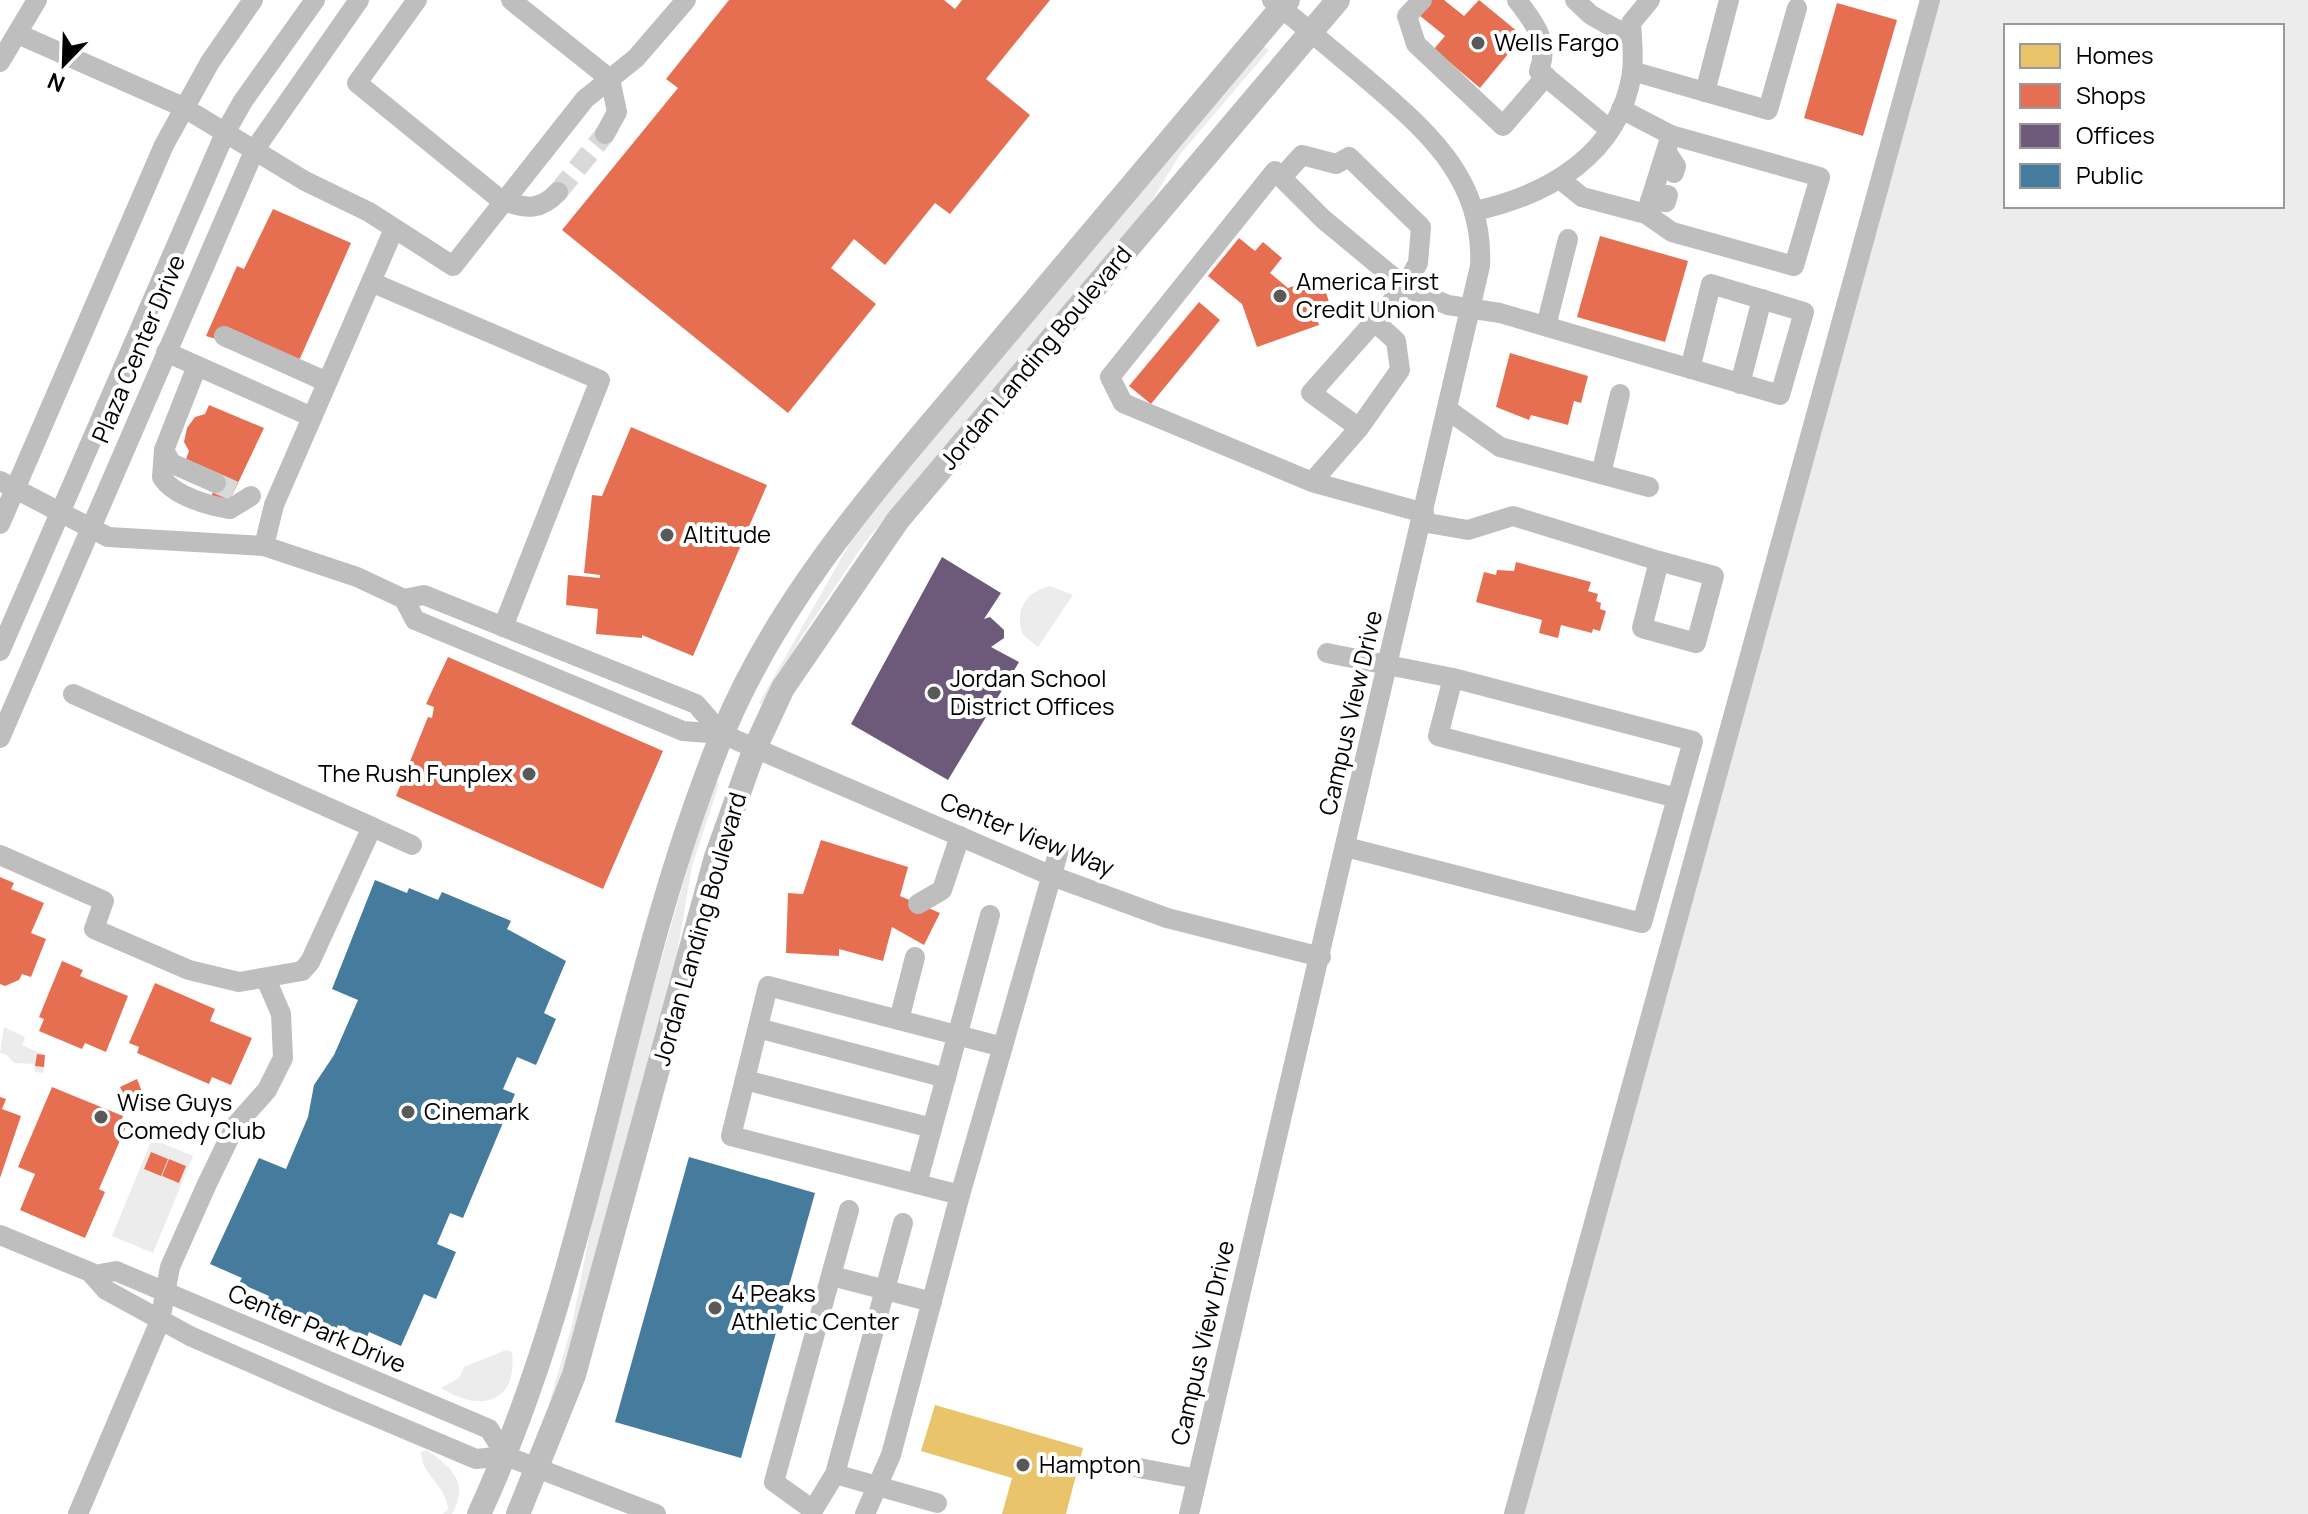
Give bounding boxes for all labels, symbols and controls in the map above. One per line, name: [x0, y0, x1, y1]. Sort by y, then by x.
north arrow: [24, 24, 104, 104]
legend: [2004, 24, 2284, 208]
place label: Wells Fargo: [1494, 25, 1619, 58]
marker: Wells Fargo: [1469, 34, 1487, 52]
text: Homes: [2076, 38, 2154, 71]
text: N: [43, 66, 69, 99]
text: Shops: [2076, 78, 2146, 111]
text: Offices: [2076, 118, 2155, 151]
text: Public: [2076, 158, 2143, 191]
street label: Jordan Landing Boulevard: [931, 238, 1138, 476]
street label: Plaza Center Drive: [83, 249, 192, 448]
place label: America First Credit Union: [1296, 264, 1439, 325]
marker: America First Credit Union: [1271, 287, 1289, 305]
place label: Altitude: [683, 517, 771, 550]
marker: Altitude: [658, 526, 676, 544]
street label: Campus View Drive: [1310, 607, 1389, 818]
place label: Jordan School District Offices: [950, 661, 1115, 722]
marker: Jordan School District Offices: [925, 684, 943, 702]
place label: The Rush Funplex: [318, 756, 513, 789]
marker: The Rush Funplex: [520, 765, 538, 783]
street label: Center View Way: [936, 784, 1120, 884]
street label: Jordan Landing Boulevard: [644, 788, 753, 1069]
place label: Wise Guys Comedy Club: [117, 1085, 266, 1146]
place label: Cinemark: [424, 1094, 530, 1127]
marker: Cinemark: [399, 1103, 417, 1121]
marker: Wise Guys Comedy Club: [92, 1108, 110, 1126]
street label: Campus View Drive: [1162, 1237, 1241, 1448]
street label: Center Park Drive: [223, 1275, 412, 1380]
place label: 4 Peaks Athletic Center: [731, 1276, 900, 1337]
marker: 4 Peaks Athletic Center: [706, 1299, 724, 1317]
place label: Hampton: [1039, 1447, 1141, 1480]
marker: Hampton: [1014, 1456, 1032, 1474]

